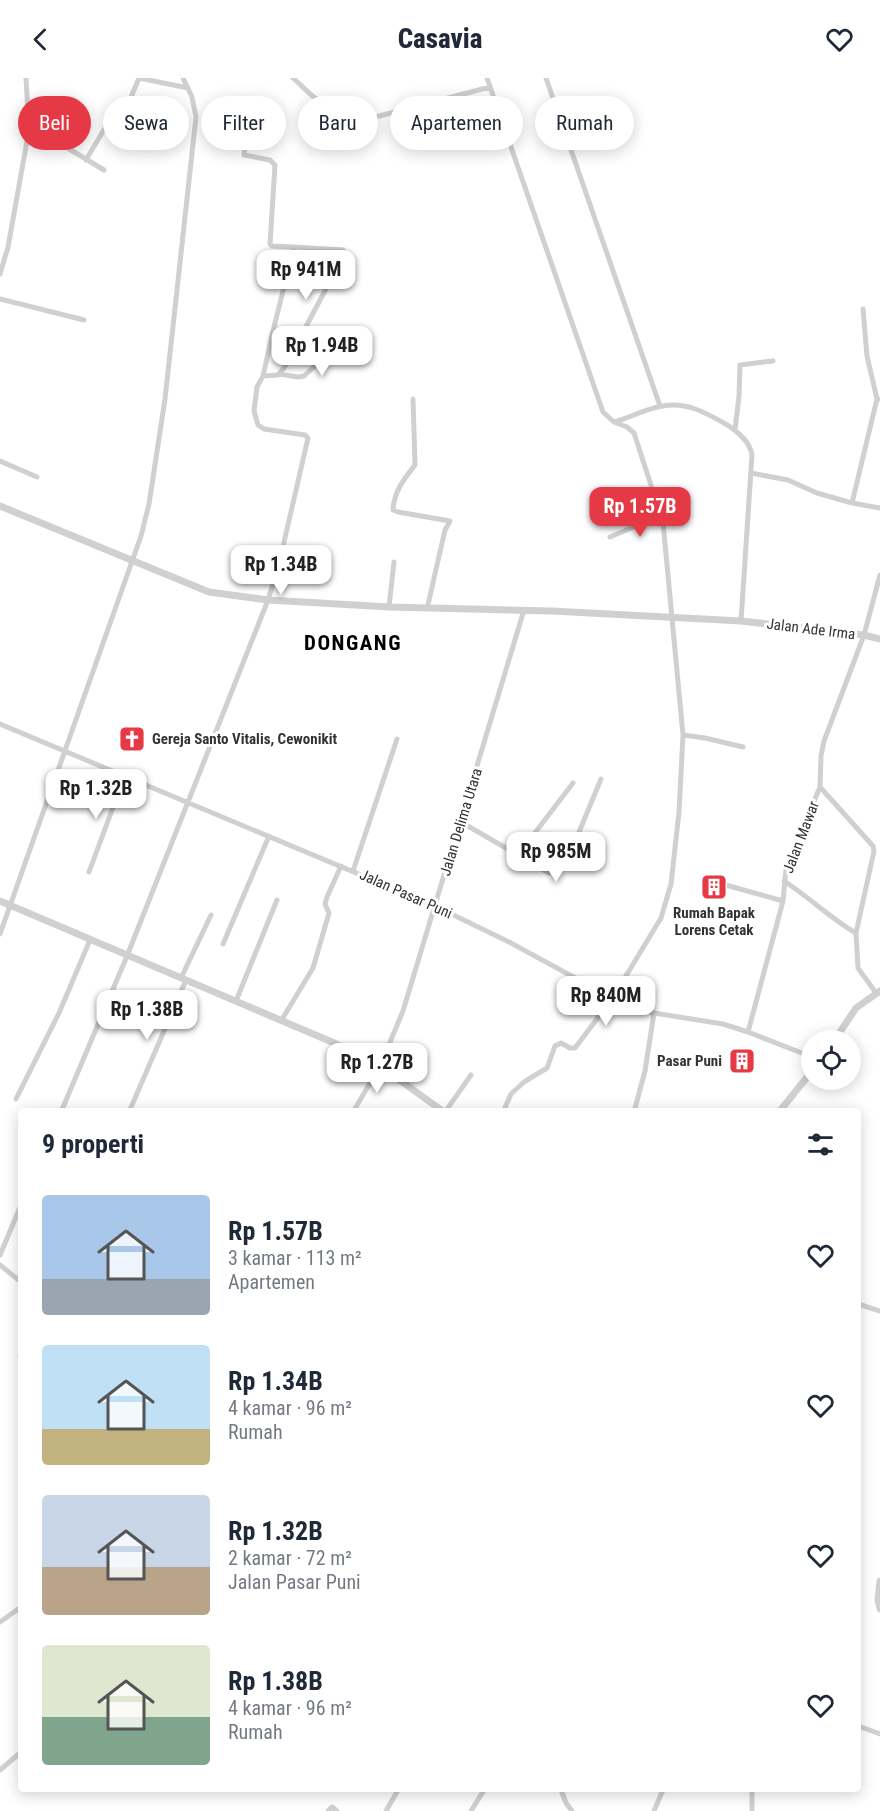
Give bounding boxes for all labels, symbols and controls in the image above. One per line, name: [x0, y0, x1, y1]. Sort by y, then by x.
icon: back: [24, 23, 57, 56]
text: Casavia: [398, 23, 482, 55]
icon: heart: [823, 23, 856, 56]
chip: Beli: [18, 96, 91, 150]
chip: Sewa: [103, 96, 189, 150]
chip: Filter: [201, 96, 286, 150]
chip: Baru: [298, 96, 378, 150]
chip: Apartemen: [390, 96, 523, 150]
chip: Rumah: [535, 96, 634, 150]
pin: Rp 941M: [251, 250, 361, 301]
text: Rp 941M: [270, 257, 342, 281]
pin: Rp 1.94B: [260, 326, 384, 377]
text: Rp 1.94B: [286, 333, 358, 357]
pin: Rp 1.57B: [578, 487, 702, 538]
text: Rp 1.57B: [604, 494, 676, 518]
pin: Rp 1.34B: [219, 545, 343, 596]
text: Rp 1.34B: [245, 552, 317, 576]
street label: Jalan Ade Irma: [766, 615, 856, 643]
district label: DONGANG: [304, 631, 402, 655]
church icon: Gereja Santo Vitalis, Cewonikit: [117, 724, 147, 754]
place label: Gereja Santo Vitalis, Cewonikit: [152, 730, 337, 748]
street label: Jalan Delima Utara: [436, 766, 486, 878]
pin: Rp 1.32B: [34, 769, 158, 820]
text: Rp 1.32B: [60, 776, 132, 800]
street label: Jalan Mawar: [779, 798, 823, 876]
pin: Rp 985M: [501, 832, 611, 883]
text: Rp 985M: [520, 839, 592, 863]
street label: Jalan Pasar Puni: [357, 866, 455, 922]
building icon: Rumah Bapak Lorens Cetak: [699, 872, 729, 902]
place label: Rumah Bapak Lorens Cetak: [673, 904, 756, 939]
pin: Rp 840M: [551, 976, 661, 1027]
text: Rp 840M: [570, 983, 642, 1007]
pin: Rp 1.38B: [85, 990, 209, 1041]
text: Rp 1.38B: [111, 997, 183, 1021]
map controls: [801, 1030, 861, 1090]
button: locate: [801, 1030, 861, 1090]
pin: Rp 1.27B: [315, 1043, 439, 1094]
building icon: Pasar Puni: [727, 1046, 757, 1076]
text: Rp 1.27B: [341, 1050, 413, 1074]
place label: Pasar Puni: [657, 1052, 722, 1070]
icon: filters: [804, 1128, 837, 1161]
text: 9 properti: [42, 1129, 144, 1159]
text: Rp 1.57B: [228, 1216, 323, 1246]
icon: home: [90, 1219, 162, 1291]
icon: heart: [804, 1239, 837, 1272]
text: 3 kamar · 113 m²: [228, 1246, 362, 1270]
text: Apartemen: [228, 1270, 315, 1294]
text: Rp 1.34B: [228, 1366, 323, 1396]
icon: home: [90, 1369, 162, 1441]
icon: heart: [804, 1389, 837, 1422]
text: 4 kamar · 96 m²: [228, 1396, 352, 1420]
text: Rumah: [228, 1420, 283, 1444]
text: Rp 1.32B: [228, 1516, 323, 1546]
icon: home: [90, 1519, 162, 1591]
icon: heart: [804, 1539, 837, 1572]
text: 2 kamar · 72 m²: [228, 1546, 352, 1570]
text: Jalan Pasar Puni: [228, 1570, 361, 1594]
text: Rp 1.38B: [228, 1666, 323, 1696]
icon: home: [90, 1669, 162, 1741]
icon: heart: [804, 1689, 837, 1722]
text: 4 kamar · 96 m²: [228, 1696, 352, 1720]
text: Rumah: [228, 1720, 283, 1744]

